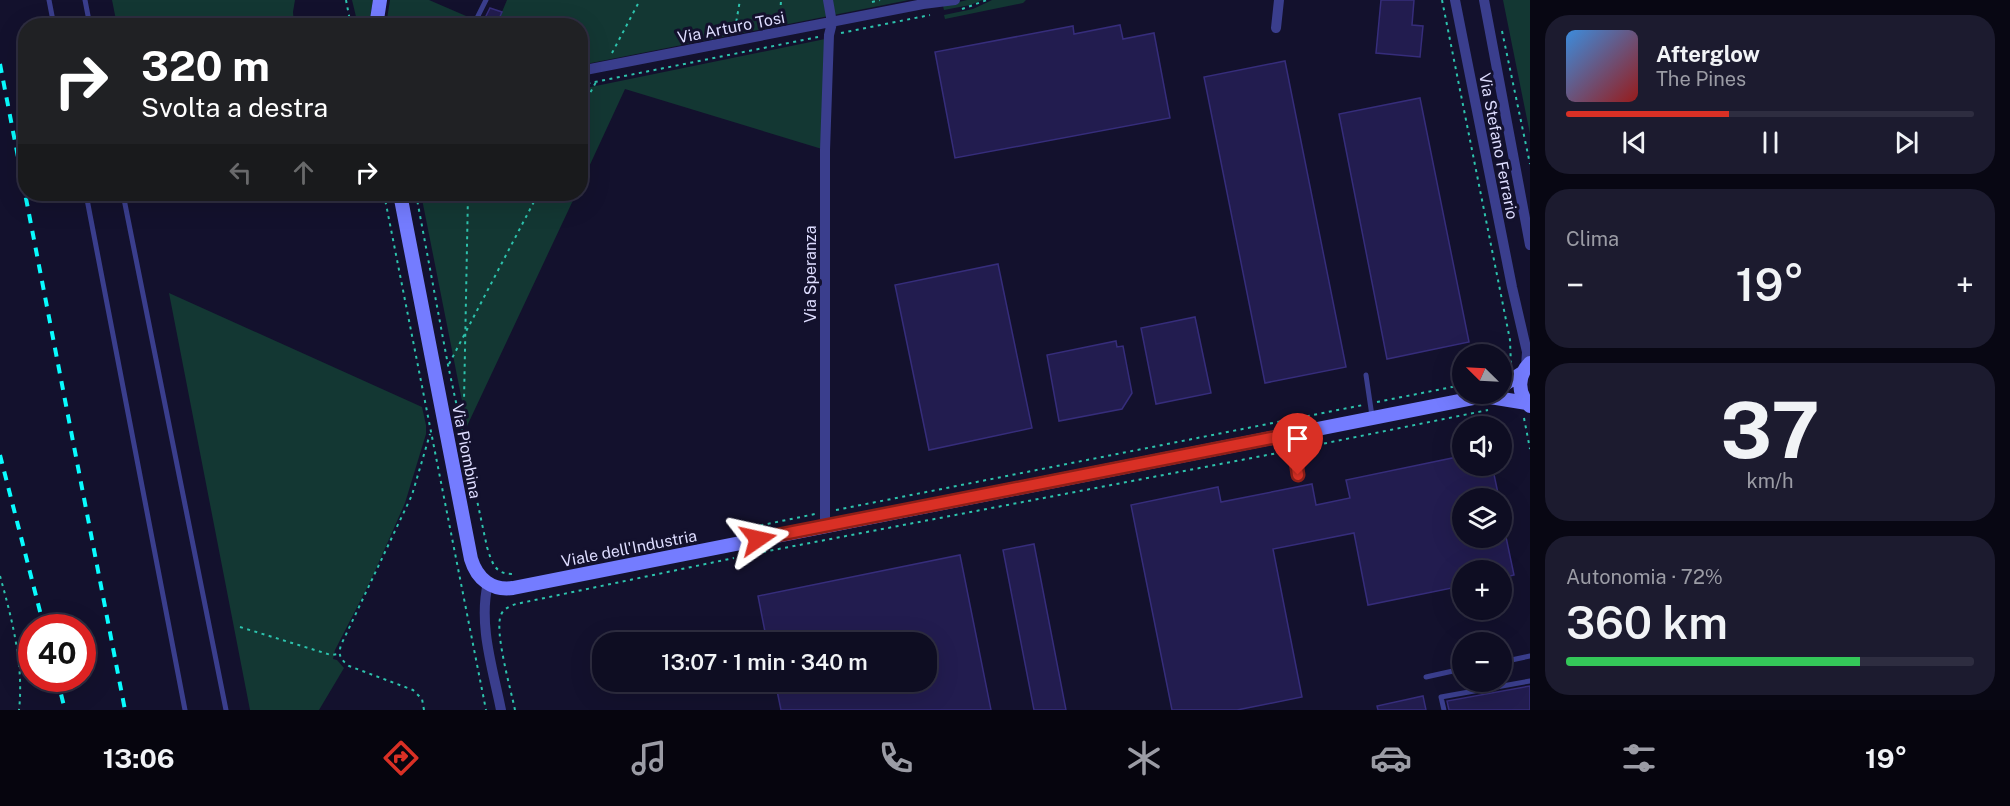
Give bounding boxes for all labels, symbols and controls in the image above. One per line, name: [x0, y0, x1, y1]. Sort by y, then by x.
street label: Via Arturo Tosi: [676, 8, 786, 47]
text: 320 m: [141, 41, 270, 90]
text: Afterglow: [1656, 41, 1760, 67]
icon: right: [42, 42, 120, 120]
text: The Pines: [1656, 67, 1746, 91]
street label: Via Stefano Ferrario: [1475, 71, 1522, 221]
text: Svolta a destra: [141, 91, 328, 123]
icon: previous: [1618, 126, 1651, 159]
icon: pause: [1754, 126, 1787, 159]
icon: next: [1890, 126, 1923, 159]
icon: left: [224, 156, 257, 189]
icon: ahead: [287, 156, 320, 189]
icon: right: [350, 156, 383, 189]
street label: Via Speranza: [801, 225, 820, 323]
text: Clima: [1566, 227, 1619, 251]
text: 19°: [1736, 258, 1804, 311]
text: −: [1566, 266, 1584, 304]
text: +: [1956, 266, 1974, 304]
north arrow: [1452, 344, 1512, 404]
map controls: [1452, 344, 1512, 692]
text: 37: [1720, 384, 1820, 476]
street label: Via Piombina: [448, 402, 485, 500]
pin: [1272, 413, 1323, 475]
button: sound: [1452, 416, 1512, 476]
icon: arrive: [1281, 422, 1314, 455]
text: km/h: [1746, 469, 1794, 493]
button: layers: [1452, 488, 1512, 548]
position arrow: [726, 507, 790, 571]
street label: Viale dell'Industria: [560, 526, 699, 571]
button: +: [1452, 560, 1512, 620]
text: Autonomia · 72%: [1566, 565, 1723, 589]
text: 360 km: [1566, 596, 1728, 649]
speed limit sign: 40: [18, 614, 96, 692]
button: −: [1452, 632, 1512, 692]
text: 13:07 · 1 min · 340 m: [661, 649, 868, 675]
icon: directions: [380, 737, 422, 779]
icon: music: [628, 737, 670, 779]
icon: phone: [875, 737, 917, 779]
icon: climate: [1123, 737, 1165, 779]
icon: car: [1370, 737, 1412, 779]
icon: filters: [1618, 737, 1660, 779]
text: 13:06: [103, 742, 175, 774]
text: 19°: [1865, 742, 1907, 774]

